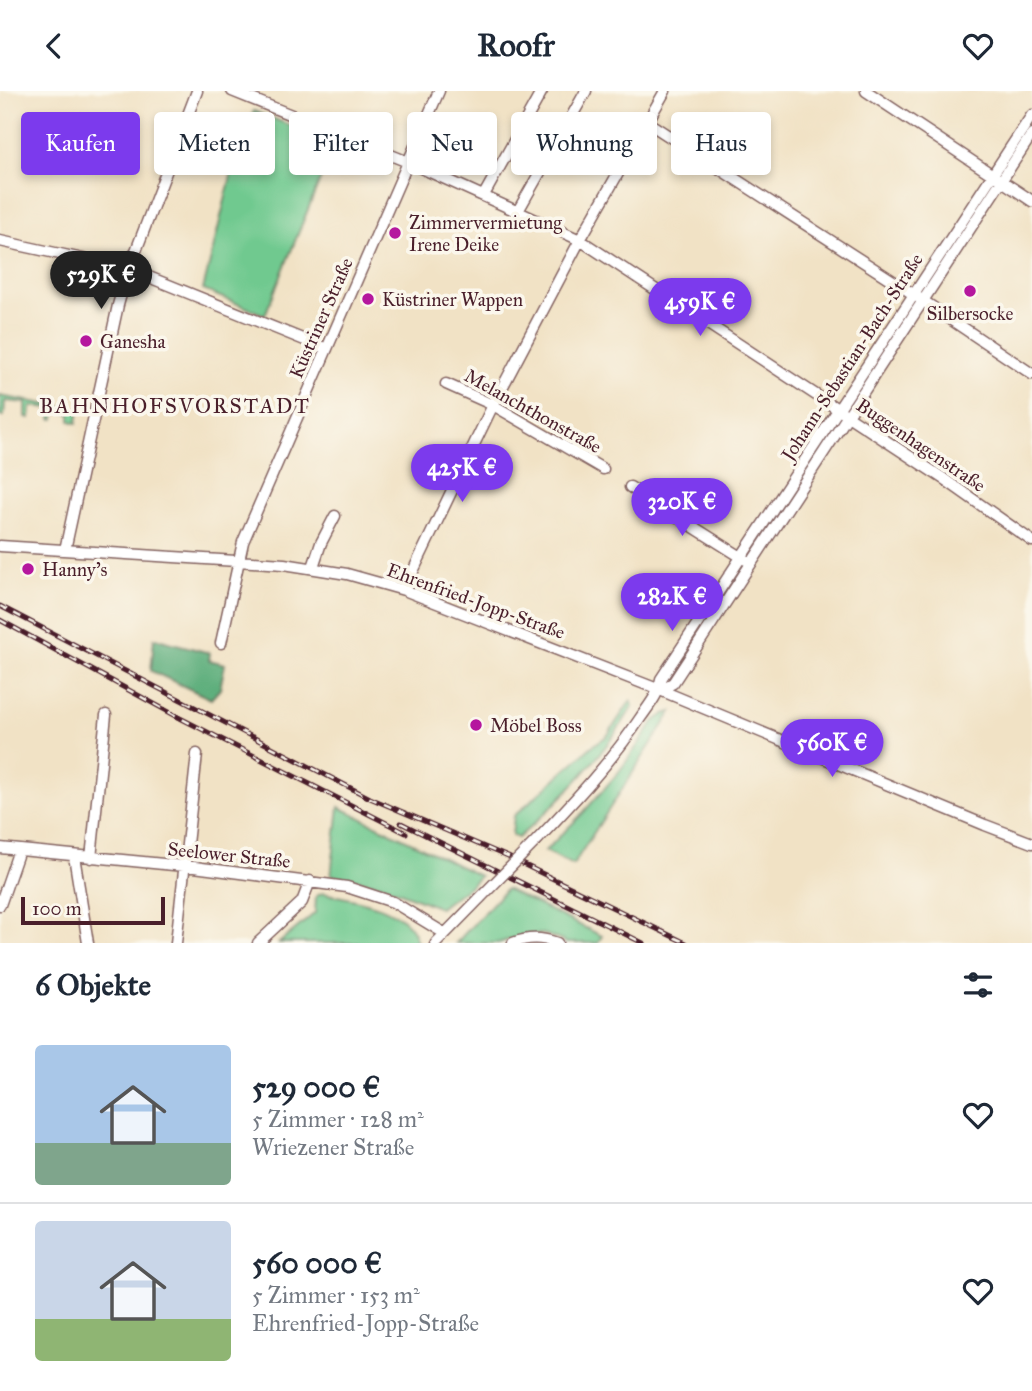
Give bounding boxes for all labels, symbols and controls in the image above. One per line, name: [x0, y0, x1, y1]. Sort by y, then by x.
text: Roofr: [477, 26, 555, 65]
icon: back: [35, 27, 73, 65]
icon: heart: [959, 27, 997, 65]
chip: Kaufen: [21, 112, 140, 175]
chip: Mieten: [154, 112, 275, 175]
chip: Filter: [289, 112, 393, 175]
chip: Neu: [407, 112, 497, 175]
chip: Wohnung: [511, 112, 657, 175]
chip: Haus: [671, 112, 771, 175]
place label: Zimmervermietung Irene Deike: [409, 211, 562, 256]
marker: Zimmervermietung Irene Deike: [387, 225, 403, 241]
street label: Johann-Sebastian-Bach-Straße: [775, 249, 929, 467]
pin: 529K €: [44, 251, 158, 311]
street label: Küstriner Straße: [284, 254, 358, 382]
text: 529K €: [66, 260, 136, 288]
pin: 459K €: [643, 279, 757, 338]
marker: Silbersocke: [962, 283, 978, 299]
text: 459K €: [664, 287, 736, 315]
place label: Küstriner Wappen: [382, 288, 523, 311]
marker: Küstriner Wappen: [360, 291, 376, 307]
place label: Silbersocke: [927, 302, 1013, 325]
place label: Ganesha: [100, 330, 167, 353]
marker: Ganesha: [78, 333, 94, 349]
street label: Melanchthonstraße: [461, 364, 606, 458]
district label: BAHNHOFSVORSTADT: [39, 393, 311, 419]
street label: Buggenhagenstraße: [852, 393, 990, 498]
pin: 425K €: [405, 445, 519, 504]
text: 425K €: [427, 453, 497, 481]
pin: 320K €: [625, 479, 739, 538]
text: 320K €: [647, 487, 717, 515]
place label: Hanny's: [42, 558, 108, 581]
street label: Ehrenfried-Jopp-Straße: [384, 558, 568, 645]
marker: Hanny's: [20, 561, 36, 577]
pin: 282K €: [615, 573, 729, 633]
text: 282K €: [637, 582, 707, 610]
place label: Möbel Boss: [490, 714, 582, 737]
marker: Möbel Boss: [468, 717, 484, 733]
pin: 560K €: [775, 719, 889, 779]
text: 560K €: [796, 728, 868, 756]
street label: Seelower Straße: [166, 837, 292, 873]
scale bar: [21, 894, 164, 926]
text: 100 m: [32, 897, 82, 920]
icon: filters: [959, 966, 997, 1004]
text: 6 Objekte: [35, 967, 151, 1003]
text: 529 000 €: [252, 1069, 380, 1105]
icon: home: [91, 1073, 175, 1157]
icon: heart: [959, 1096, 997, 1134]
text: 5 Zimmer · 128 m²: [252, 1105, 424, 1133]
text: Wriezener Straße: [252, 1133, 414, 1161]
text: 560 000 €: [252, 1245, 382, 1281]
icon: home: [91, 1249, 175, 1333]
icon: heart: [959, 1272, 997, 1310]
text: 5 Zimmer · 153 m²: [252, 1281, 420, 1309]
text: Ehrenfried-Jopp-Straße: [252, 1309, 479, 1337]

